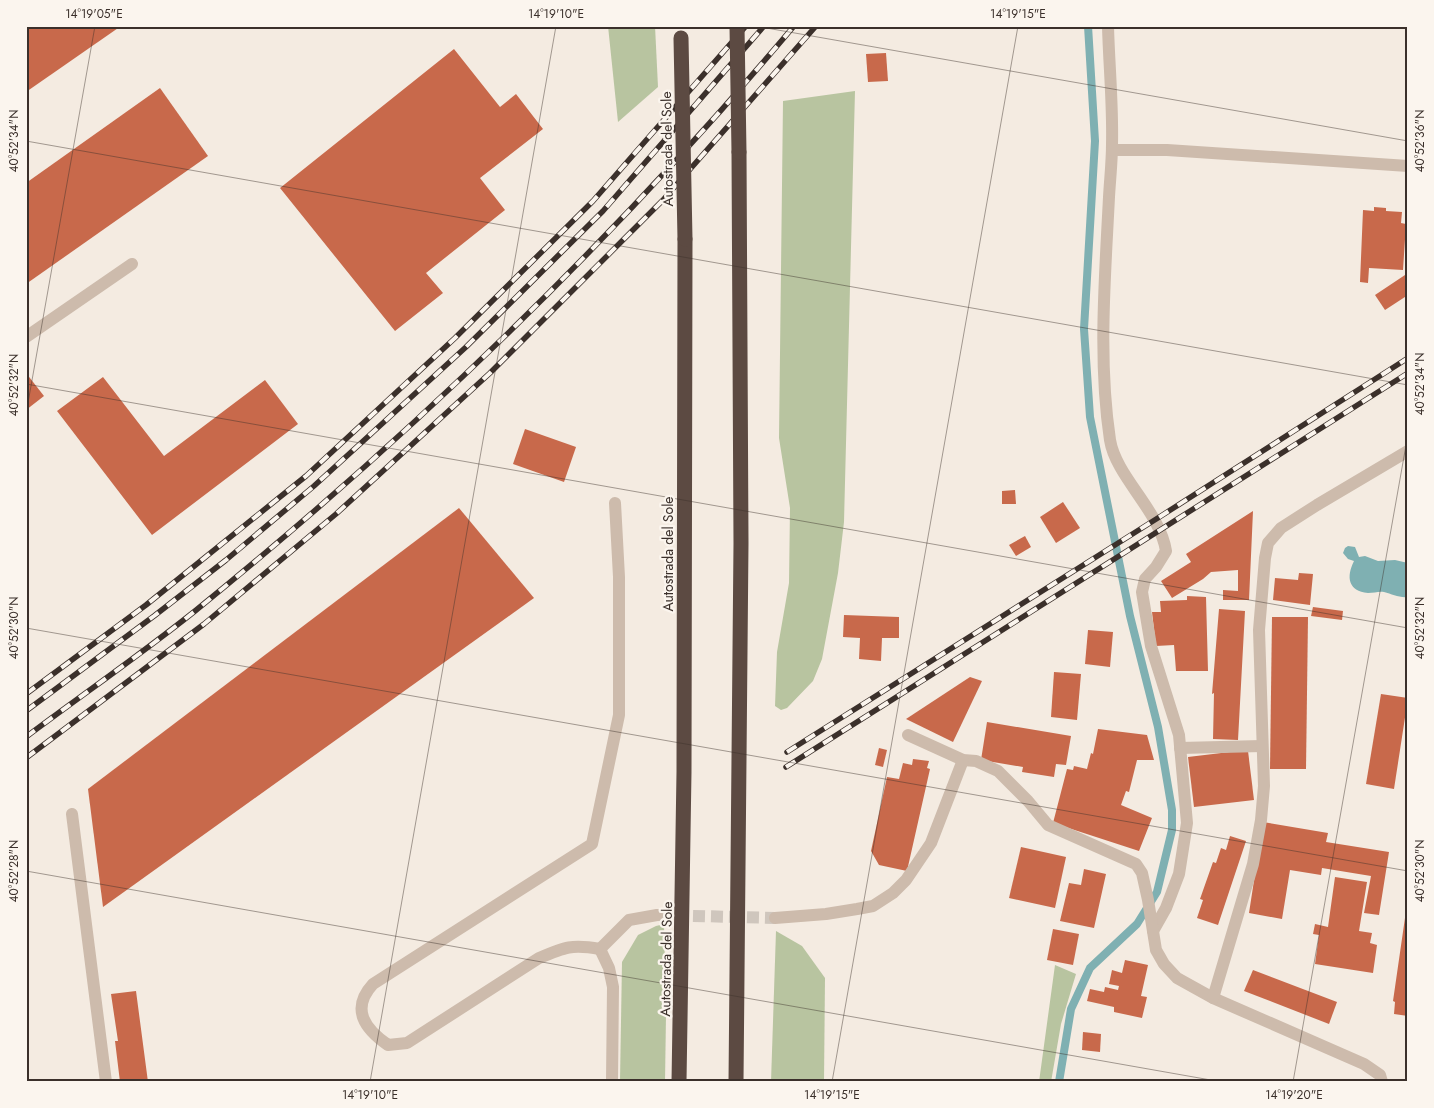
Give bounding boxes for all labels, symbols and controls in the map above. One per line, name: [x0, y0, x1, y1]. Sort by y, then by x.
text: 14°19'05"E: [65, 5, 123, 23]
text: 14°19'10"E: [528, 5, 584, 23]
text: 14°19'15"E: [990, 5, 1046, 23]
street label: Autostrada del Sole: [656, 91, 678, 207]
text: 40°52'34"N: [5, 110, 23, 172]
text: 40°52'36"N: [1411, 110, 1429, 172]
text: 40°52'34"N: [1411, 353, 1429, 415]
text: 40°52'32"N: [5, 354, 23, 416]
street label: Autostrada del Sole: [658, 496, 678, 612]
text: 40°52'30"N: [5, 596, 23, 660]
text: 40°52'32"N: [1411, 597, 1429, 659]
text: 40°52'30"N: [1411, 839, 1429, 903]
text: 40°52'28"N: [5, 840, 23, 902]
street label: Autostrada del Sole: [655, 901, 677, 1017]
text: 14°19'10"E: [342, 1086, 398, 1104]
text: 14°19'15"E: [804, 1086, 860, 1104]
text: 14°19'20"E: [1265, 1086, 1323, 1104]

